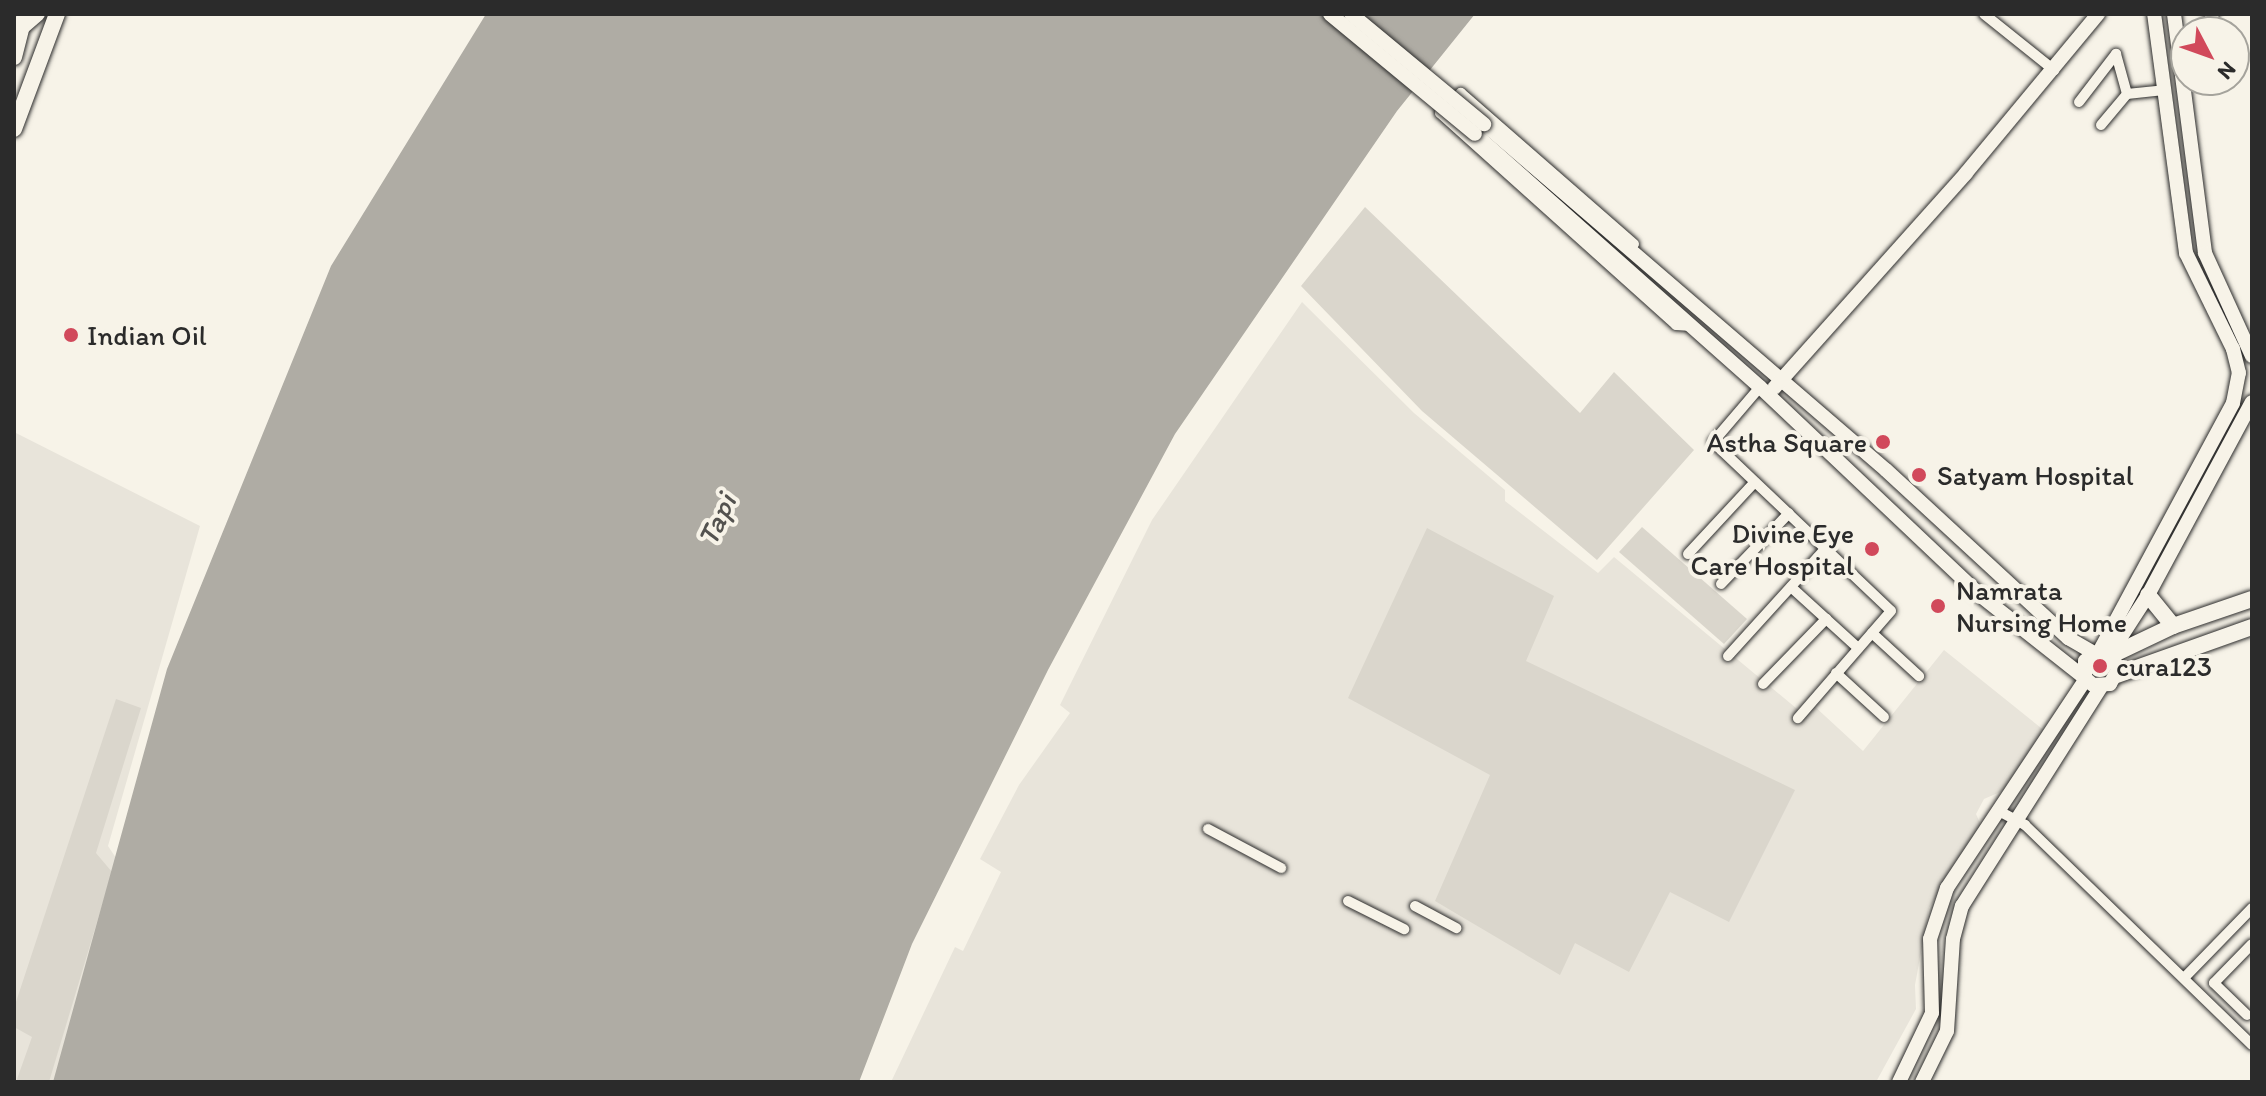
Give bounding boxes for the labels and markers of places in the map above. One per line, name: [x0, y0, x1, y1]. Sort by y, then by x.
place label: Indian Oil: [87, 318, 207, 352]
marker: Indian Oil: [62, 326, 80, 344]
place label: Astha Square: [1707, 425, 1867, 459]
marker: Astha Square: [1874, 433, 1892, 451]
place label: Satyam Hospital: [1937, 458, 2135, 492]
marker: Satyam Hospital: [1908, 464, 1930, 486]
place label: Divine Eye Care Hospital: [1691, 516, 1854, 582]
marker: Divine Eye Care Hospital: [1861, 538, 1883, 560]
place label: Namrata Nursing Home: [1956, 573, 2128, 639]
marker: Namrata Nursing Home: [1927, 595, 1949, 617]
place label: cura123: [2116, 649, 2212, 683]
marker: cura123: [2091, 657, 2109, 675]

